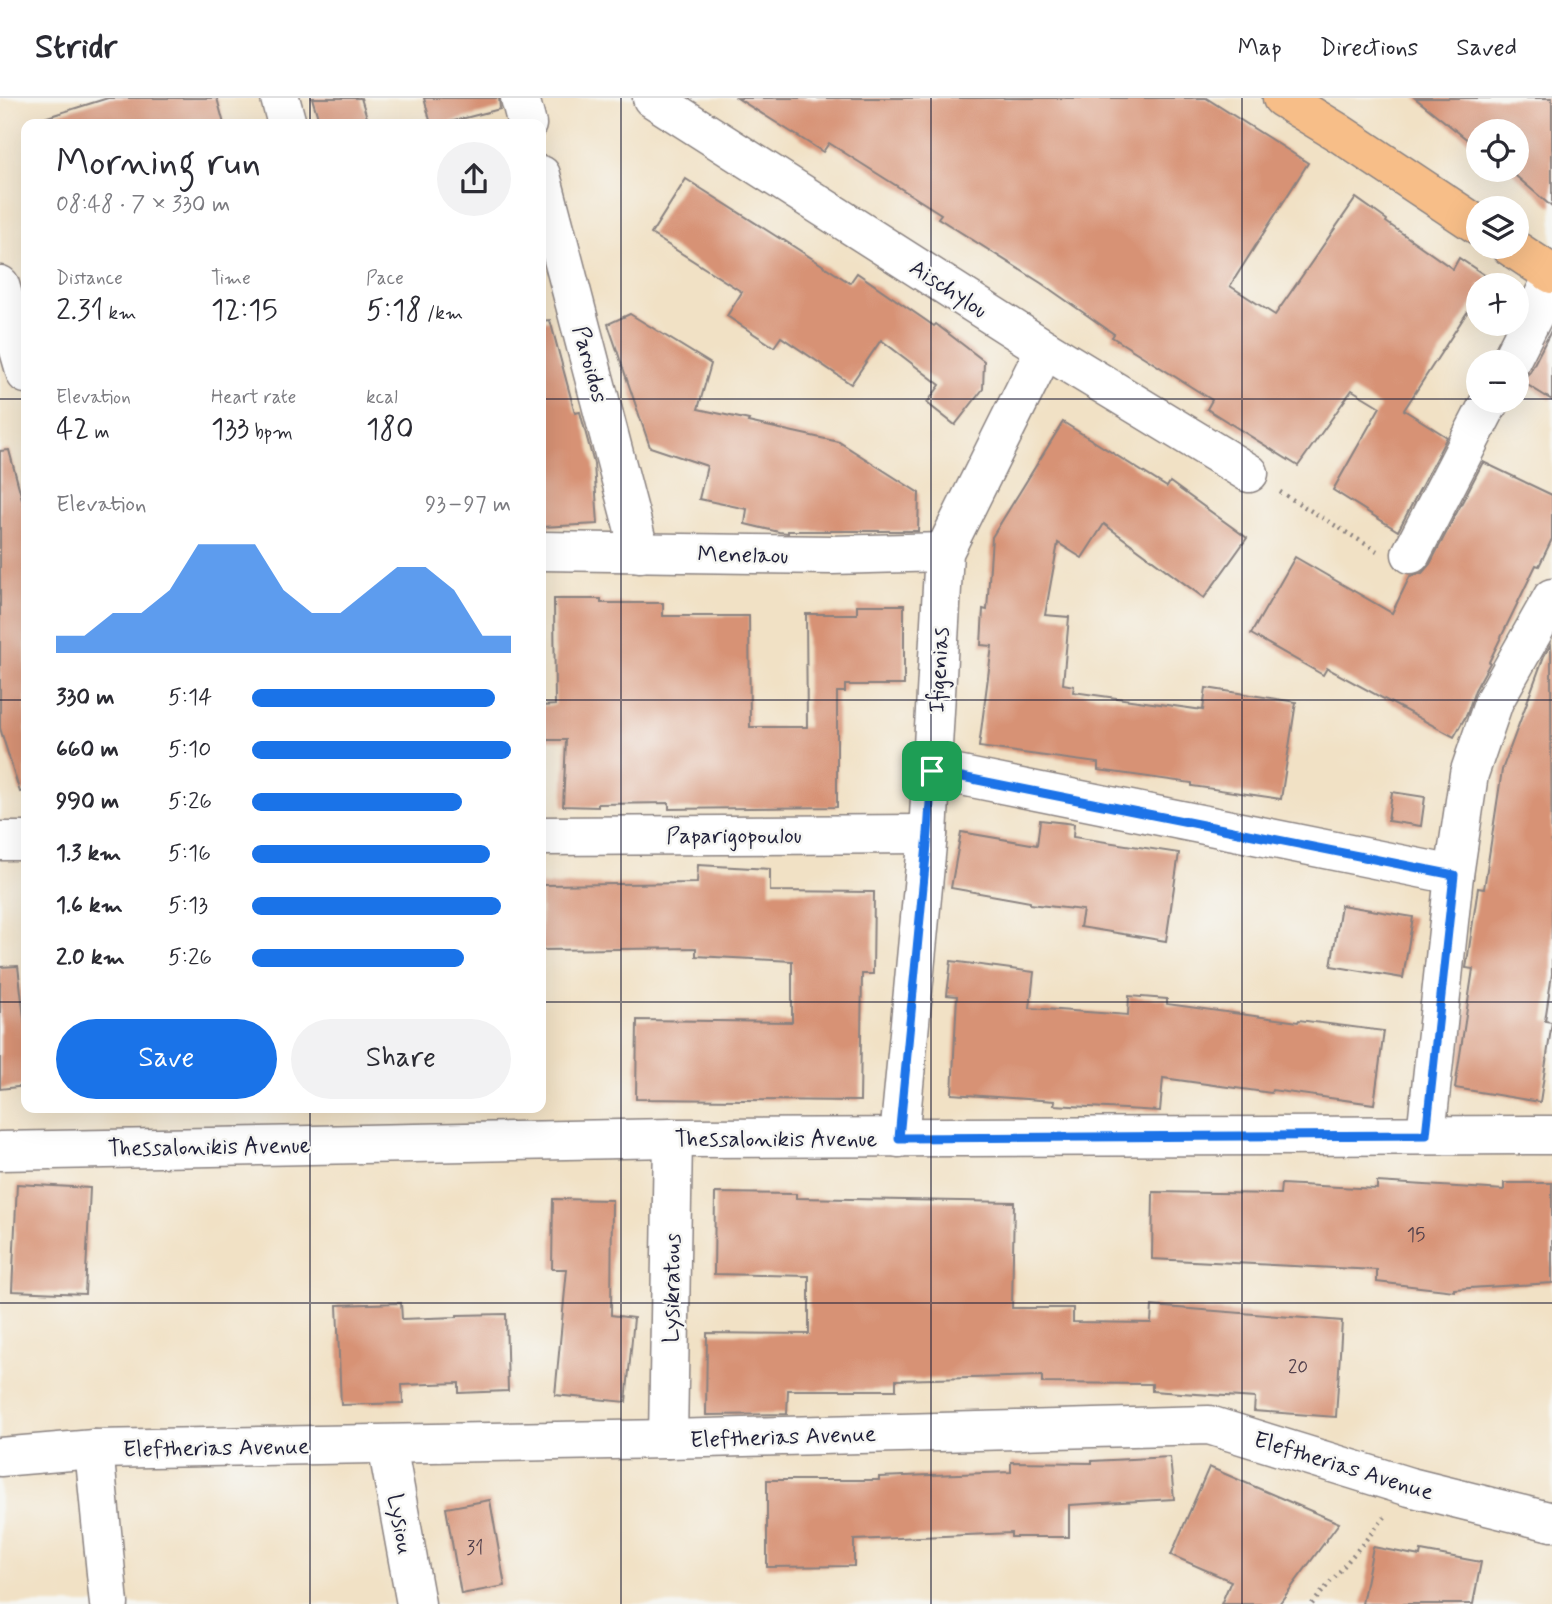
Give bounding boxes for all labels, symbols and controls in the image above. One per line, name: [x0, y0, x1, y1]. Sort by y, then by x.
text: Stridr: [35, 26, 117, 70]
text: Map: [1238, 33, 1282, 64]
text: Directions: [1320, 33, 1418, 64]
text: Saved: [1456, 33, 1517, 64]
map controls: [1466, 119, 1529, 413]
button: locate: [1466, 119, 1529, 182]
text: Morning run: [56, 139, 261, 188]
button: share: [437, 142, 511, 216]
text: 08:48 · 7 × 330 m: [56, 190, 230, 220]
button: layers: [1466, 196, 1529, 259]
street label: Aischylou: [903, 253, 993, 326]
text: Distance: [56, 266, 123, 291]
text: Time: [211, 266, 251, 291]
text: Pace: [366, 266, 404, 291]
button: +: [1466, 273, 1529, 336]
text: 2.31: [56, 291, 103, 330]
text: 12:15: [211, 291, 278, 330]
text: 5:18: [366, 291, 422, 330]
text: km: [103, 301, 136, 326]
text: /km: [422, 301, 463, 326]
street label: Paroidos: [564, 323, 614, 406]
button: −: [1466, 350, 1529, 413]
text: Elevation: [56, 385, 131, 410]
text: Heart rate: [211, 385, 296, 410]
text: kcal: [366, 385, 398, 410]
text: 42: [56, 410, 89, 449]
text: 133: [211, 410, 249, 449]
text: 180: [366, 410, 414, 449]
text: m: [89, 420, 110, 445]
text: bpm: [249, 420, 293, 445]
text: Elevation: [56, 490, 147, 520]
text: 93–97 m: [425, 490, 511, 520]
street label: Menelaou: [697, 540, 789, 572]
street label: Ifigenias: [923, 626, 957, 714]
text: 330 m: [56, 683, 114, 713]
text: 5:14: [168, 683, 212, 713]
text: 660 m: [56, 735, 119, 765]
text: 5:10: [168, 735, 211, 765]
pin: [902, 741, 962, 801]
icon: arrive: [913, 752, 951, 790]
text: 990 m: [56, 787, 119, 817]
text: 5:26: [168, 787, 212, 817]
street label: Paparigopoulou: [666, 822, 802, 852]
text: 1.3 km: [56, 839, 121, 869]
text: 5:16: [168, 839, 211, 869]
text: 1.6 km: [56, 891, 123, 921]
text: 5:13: [168, 891, 208, 921]
text: 2.0 km: [56, 943, 125, 973]
text: 5:26: [168, 943, 212, 973]
button: Save: [56, 1019, 277, 1099]
button: Share: [291, 1019, 511, 1099]
street label: Thessalonikis Avenue: [675, 1125, 878, 1155]
street label: Thessalonikis Avenue: [107, 1131, 311, 1165]
house number: 15: [1407, 1223, 1425, 1248]
street label: Lysikratous: [657, 1233, 689, 1343]
house number: 20: [1288, 1355, 1308, 1380]
street label: Eleftherias Avenue: [689, 1420, 877, 1456]
street label: Eleftherias Avenue: [1250, 1425, 1437, 1508]
street label: Eleftherias Avenue: [123, 1432, 309, 1466]
street label: Lysiou: [379, 1492, 419, 1557]
house number: 31: [467, 1536, 483, 1561]

